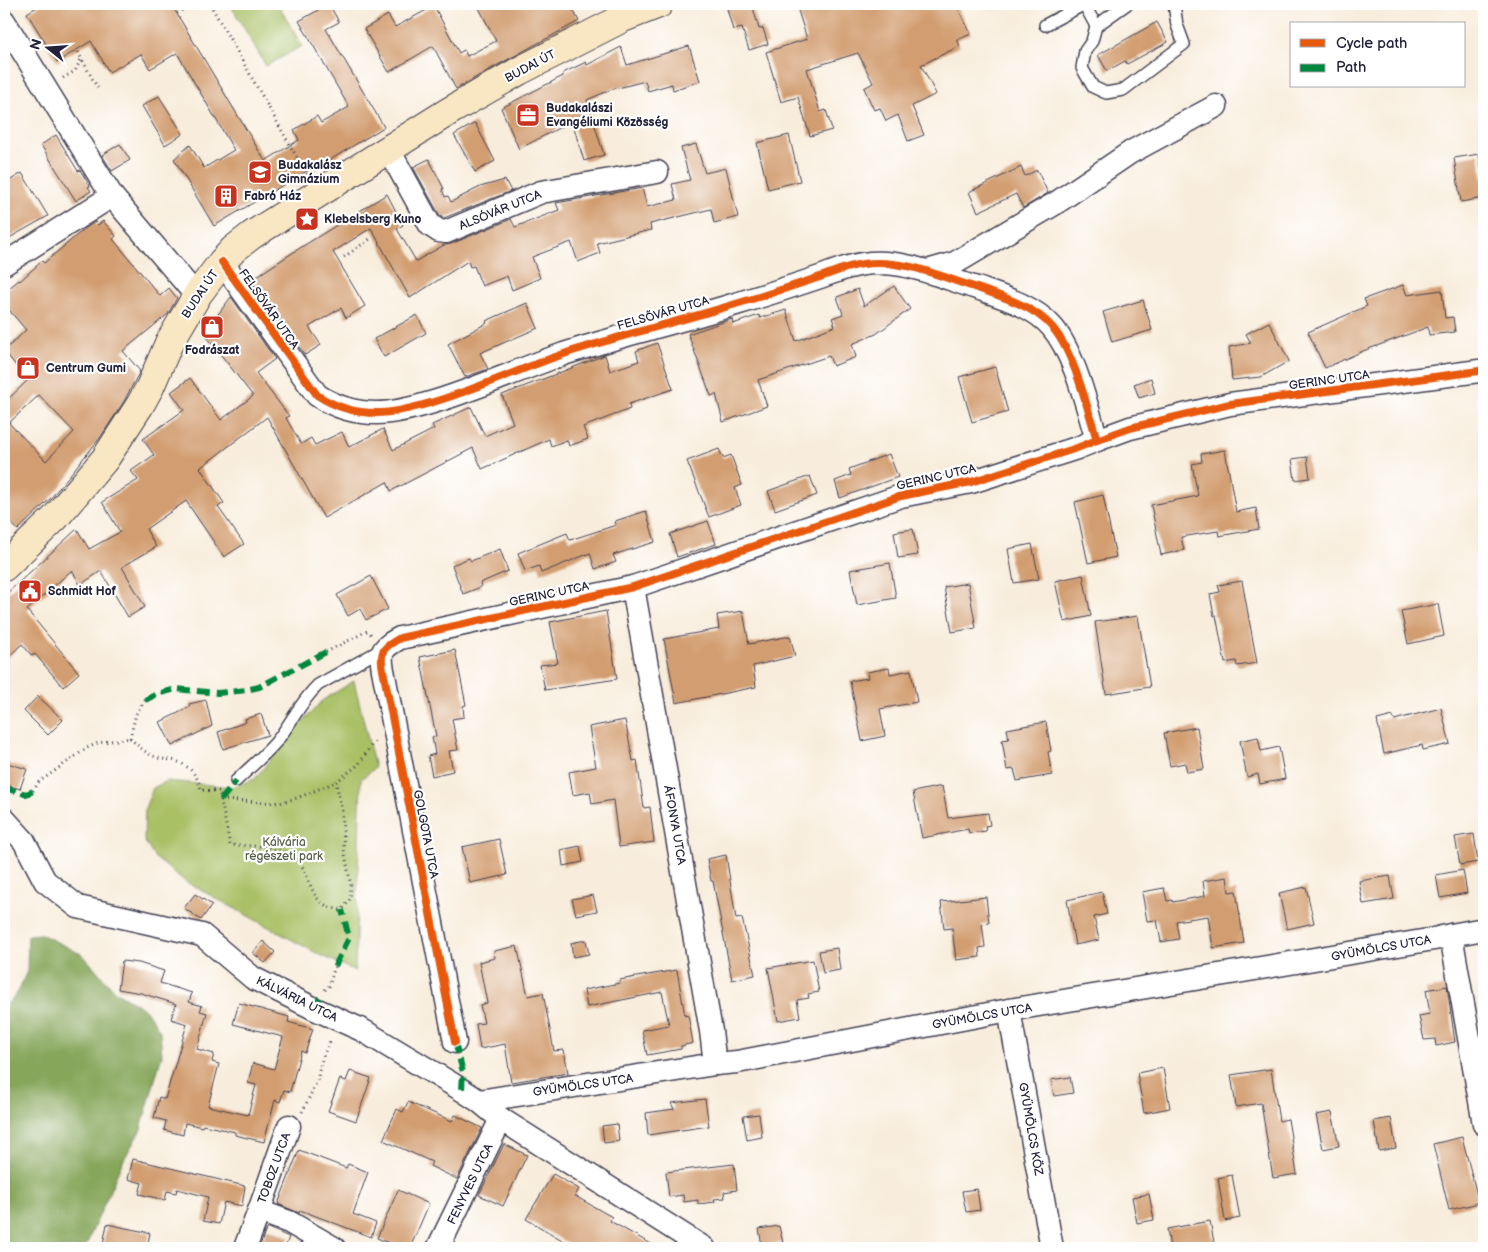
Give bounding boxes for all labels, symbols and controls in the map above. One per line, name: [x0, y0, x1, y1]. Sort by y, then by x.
north arrow: [22, 22, 72, 72]
legend: [1290, 22, 1466, 88]
text: Cycle path: [1336, 34, 1407, 53]
text: N: [26, 37, 46, 52]
street label: BUDAI ÚT: [501, 45, 559, 86]
text: Path: [1336, 58, 1366, 77]
place label: Budakalászi Evangéliumi Közösség: [546, 101, 669, 130]
office icon: Budakalászi Evangéliumi Közösség: [515, 102, 541, 128]
place label: Budakalász Gimnázium: [278, 158, 342, 187]
school or university icon: Budakalász Gimnázium: [247, 159, 273, 185]
building icon: Fabró Ház: [213, 183, 239, 209]
street label: ALSÓVÁR UTCA: [456, 185, 544, 234]
place label: Fabró Ház: [244, 189, 301, 204]
place icon: Klebelsberg Kuno: [294, 206, 320, 232]
place label: Klebelsberg Kuno: [324, 212, 421, 227]
street label: BUDAI ÚT: [177, 265, 223, 321]
street label: FELSŐVÁR UTCA: [235, 265, 304, 353]
street label: FELSŐVÁR UTCA: [615, 291, 711, 334]
shop icon: Fodrászat: [199, 314, 225, 340]
place label: Fodrászat: [185, 343, 239, 358]
shop icon: Centrum Gumi: [15, 355, 41, 381]
place label: Centrum Gumi: [46, 361, 126, 376]
street label: GERINC UTCA: [1288, 367, 1371, 394]
street label: GERINC UTCA: [895, 461, 978, 494]
public building icon: Schmidt Hof: [17, 578, 43, 604]
street label: GERINC UTCA: [508, 579, 591, 610]
place label: Schmidt Hof: [48, 584, 116, 599]
street label: ÁFONYA UTCA: [660, 784, 691, 867]
street label: GOLGOTA UTCA: [410, 789, 442, 880]
park label: Kálvária régészeti park: [245, 835, 323, 864]
street label: GYÜMÖLCS UTCA: [1330, 931, 1433, 965]
street label: KÁLVÁRIA UTCA: [254, 971, 341, 1026]
street label: GYÜMÖLCS UTCA: [931, 999, 1034, 1033]
street label: GYÜMÖLCS UTCA: [532, 1070, 635, 1100]
street label: GYÜMÖLCS KÖZ: [1015, 1081, 1047, 1177]
street label: TOBOZ UTCA: [255, 1130, 294, 1206]
street label: FENYVES UTCA: [444, 1141, 497, 1227]

